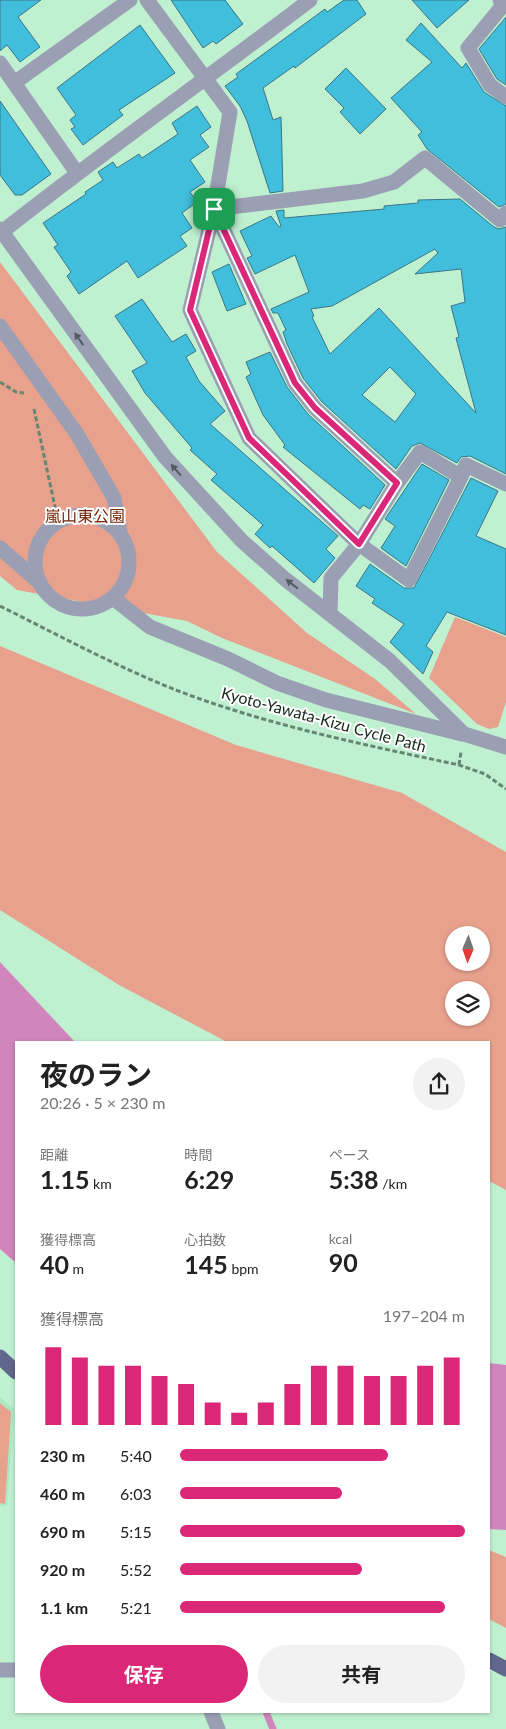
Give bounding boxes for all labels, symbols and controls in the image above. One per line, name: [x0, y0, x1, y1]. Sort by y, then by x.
pin: [193, 188, 235, 230]
icon: arrive: [200, 195, 228, 223]
one-way arrow: [74, 333, 85, 346]
one-way arrow: [171, 463, 182, 476]
park label: 嵐山東公園: [45, 506, 125, 525]
one-way arrow: [286, 578, 299, 589]
street label: Kyoto-Yawata-Kizu Cycle Path: [219, 682, 429, 756]
north arrow: [445, 926, 490, 971]
map controls: [445, 926, 490, 1026]
button: layers: [445, 981, 490, 1026]
text: 夜のラン: [40, 1057, 152, 1091]
button: share: [413, 1058, 465, 1110]
text: 20:26 · 5 × 230 m: [40, 1093, 165, 1112]
text: 距離: [40, 1146, 68, 1163]
text: 時間: [184, 1146, 212, 1163]
text: ペース: [329, 1146, 370, 1163]
text: 1.15: [40, 1164, 89, 1194]
text: 6:29: [184, 1164, 234, 1194]
text: 5:38: [329, 1164, 379, 1194]
text: km: [89, 1175, 112, 1192]
text: /km: [379, 1175, 407, 1192]
text: kcal: [329, 1230, 352, 1247]
text: 獲得標高: [40, 1231, 96, 1248]
text: 心拍数: [184, 1231, 226, 1248]
text: 90: [329, 1247, 358, 1277]
text: 40: [40, 1249, 69, 1279]
text: 145: [184, 1249, 228, 1279]
text: m: [69, 1260, 84, 1277]
text: bpm: [228, 1260, 259, 1277]
text: 197–204 m: [383, 1306, 465, 1325]
text: 獲得標高: [40, 1309, 104, 1328]
text: 230 m: [40, 1446, 85, 1465]
text: 5:40: [120, 1446, 152, 1465]
text: 460 m: [40, 1484, 85, 1503]
text: 6:03: [120, 1484, 152, 1503]
text: 690 m: [40, 1522, 85, 1541]
text: 5:15: [120, 1522, 152, 1541]
text: 920 m: [40, 1560, 85, 1579]
text: 5:52: [120, 1560, 152, 1579]
text: 1.1 km: [40, 1598, 88, 1617]
text: 5:21: [120, 1598, 152, 1617]
button: 保存: [40, 1645, 248, 1703]
button: 共有: [258, 1645, 465, 1703]

